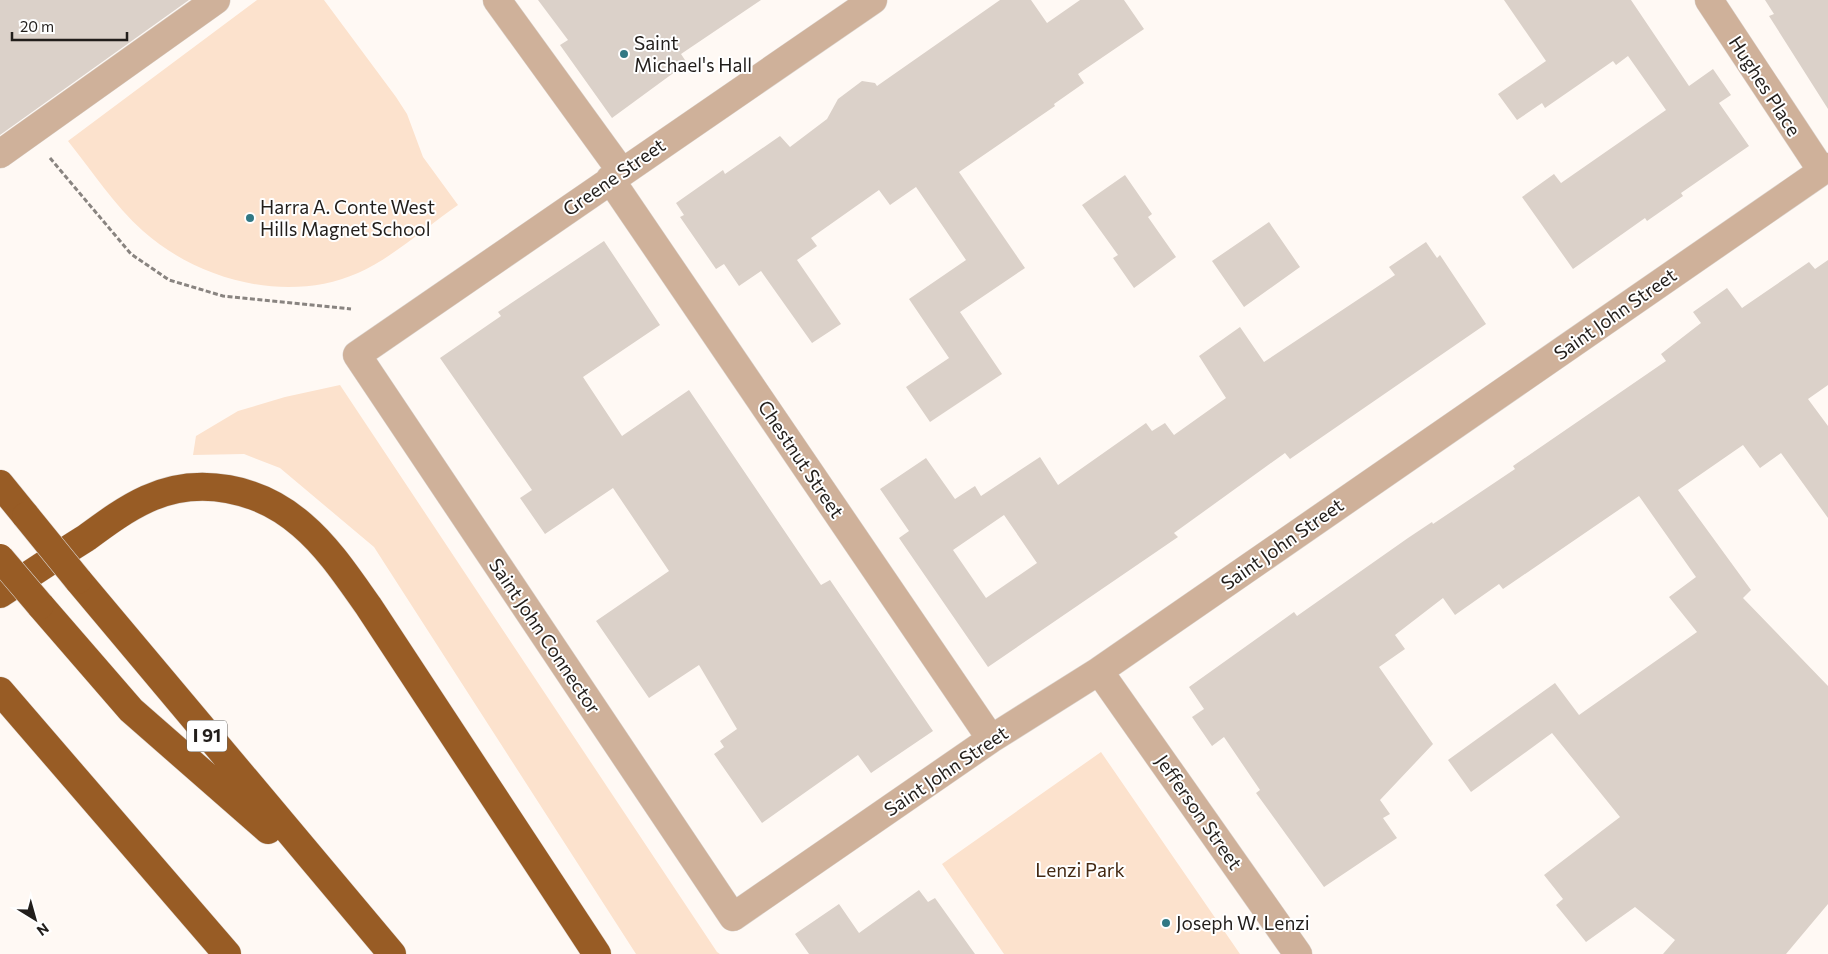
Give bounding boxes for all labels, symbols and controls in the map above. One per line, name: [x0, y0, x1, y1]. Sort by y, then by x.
scale bar: [12, 10, 128, 42]
text: 20 m: [20, 17, 54, 35]
place label: Saint Michael's Hall: [634, 31, 752, 76]
street label: Hughes Place: [1725, 31, 1806, 140]
marker: Saint Michael's Hall: [618, 48, 630, 60]
street label: Greene Street: [558, 133, 669, 220]
place label: Harra A. Conte West Hills Magnet School: [260, 195, 435, 240]
marker: Harra A. Conte West Hills Magnet School: [244, 212, 256, 224]
street label: Saint John Street: [1549, 263, 1681, 364]
street label: Chestnut Street: [754, 396, 849, 522]
street label: Saint John Street: [1216, 493, 1348, 594]
street label: Saint John Connector: [485, 554, 606, 718]
road number: I 91: [187, 720, 227, 751]
street label: Saint John Street: [879, 721, 1012, 820]
street label: Jefferson Street: [1151, 750, 1248, 874]
park label: Lenzi Park: [1035, 858, 1125, 881]
north arrow: [10, 894, 60, 944]
place label: Joseph W. Lenzi: [1176, 911, 1310, 934]
marker: Joseph W. Lenzi: [1160, 917, 1172, 929]
text: N: [34, 920, 52, 940]

